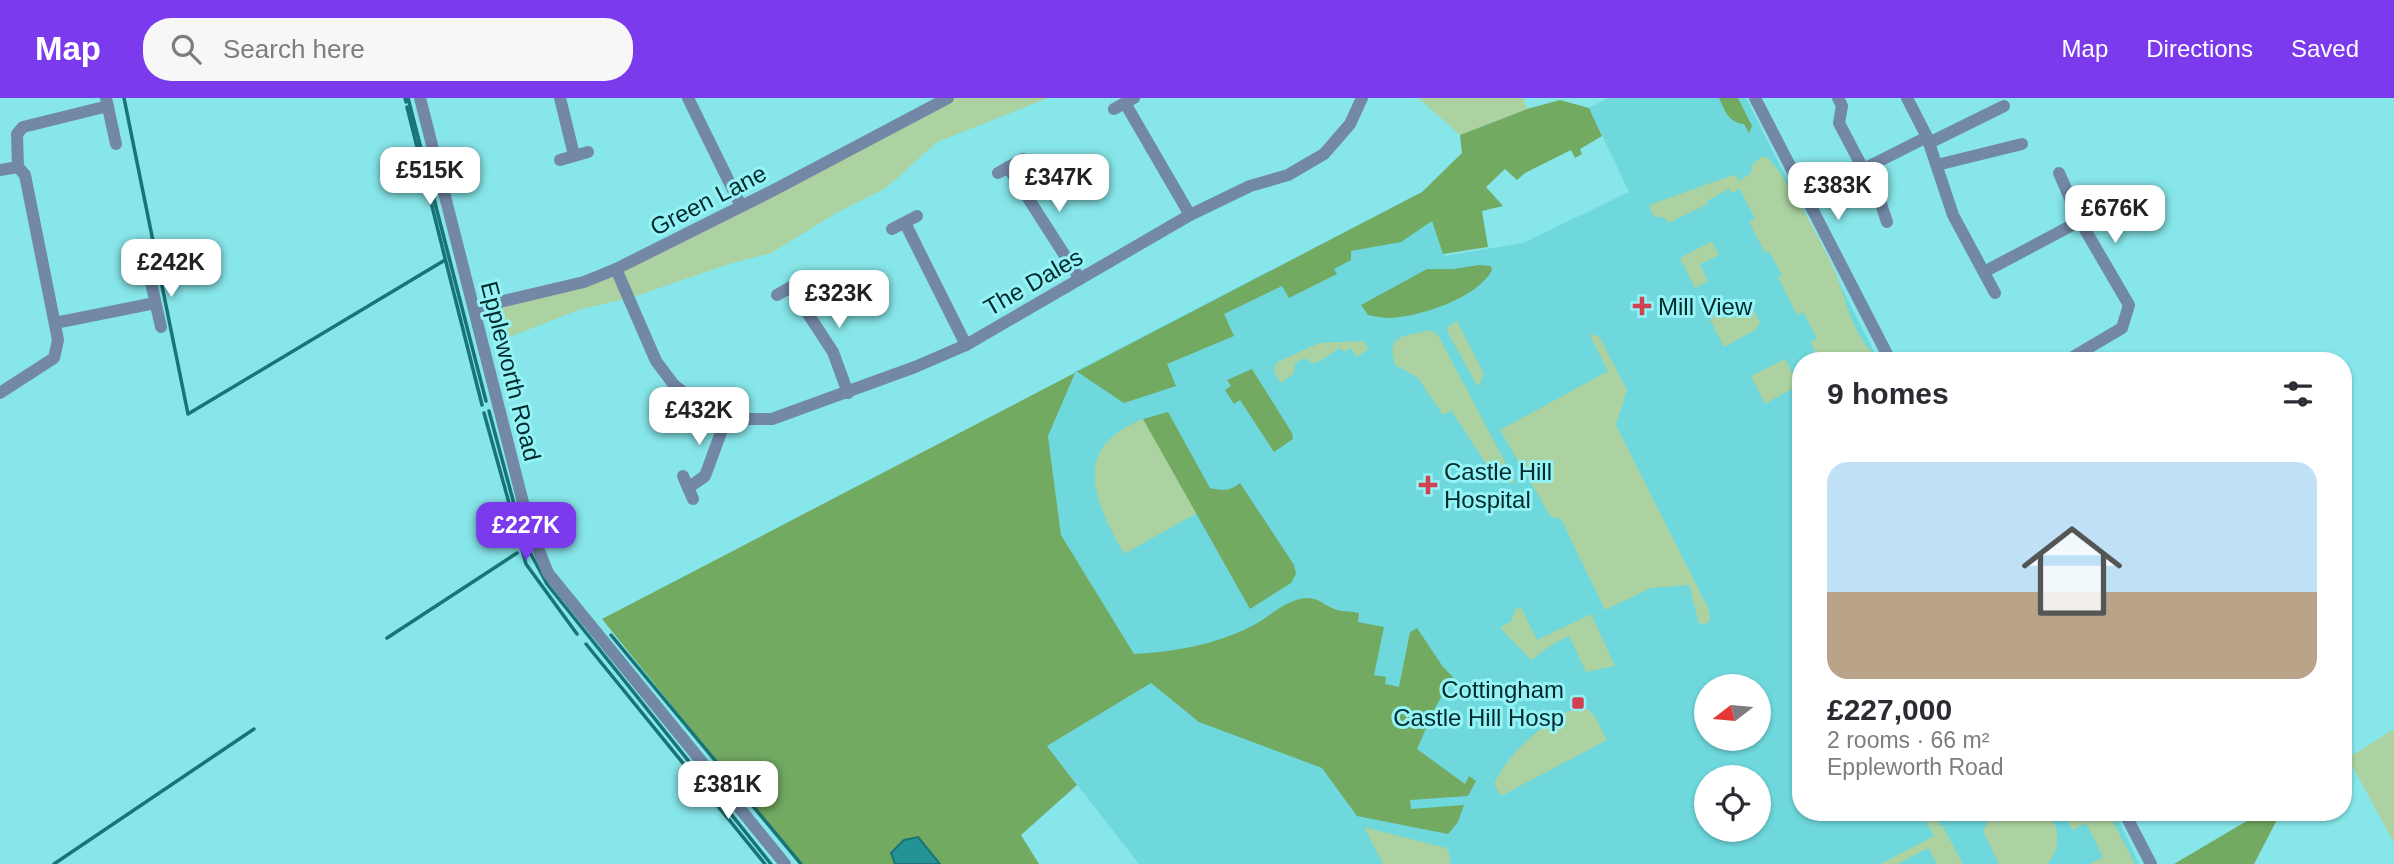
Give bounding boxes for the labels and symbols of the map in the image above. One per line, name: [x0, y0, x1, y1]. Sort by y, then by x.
pin: £515K: [381, 148, 479, 207]
pin: £347K: [1010, 155, 1108, 214]
street label: Green Lane: [645, 159, 771, 241]
pin: £383K: [1789, 162, 1887, 222]
pin: £676K: [2066, 186, 2164, 245]
pin: £242K: [122, 240, 220, 299]
street label: The Dales: [979, 243, 1087, 321]
pin: £323K: [790, 271, 888, 330]
street label: Eppleworth Road: [476, 278, 546, 464]
place label: Mill View: [1658, 293, 1753, 320]
marker: Mill View: [1632, 296, 1652, 316]
pin: £432K: [650, 388, 748, 447]
place label: Castle Hill Hospital: [1444, 458, 1552, 513]
marker: Castle Hill Hospital: [1418, 475, 1438, 495]
pin: £227K: [477, 503, 575, 562]
north arrow: [1694, 674, 1771, 751]
place label: Cottingham Castle Hill Hosp: [1393, 676, 1564, 731]
marker: Cottingham Castle Hill Hosp: [1570, 695, 1586, 711]
pin: £381K: [679, 762, 777, 821]

